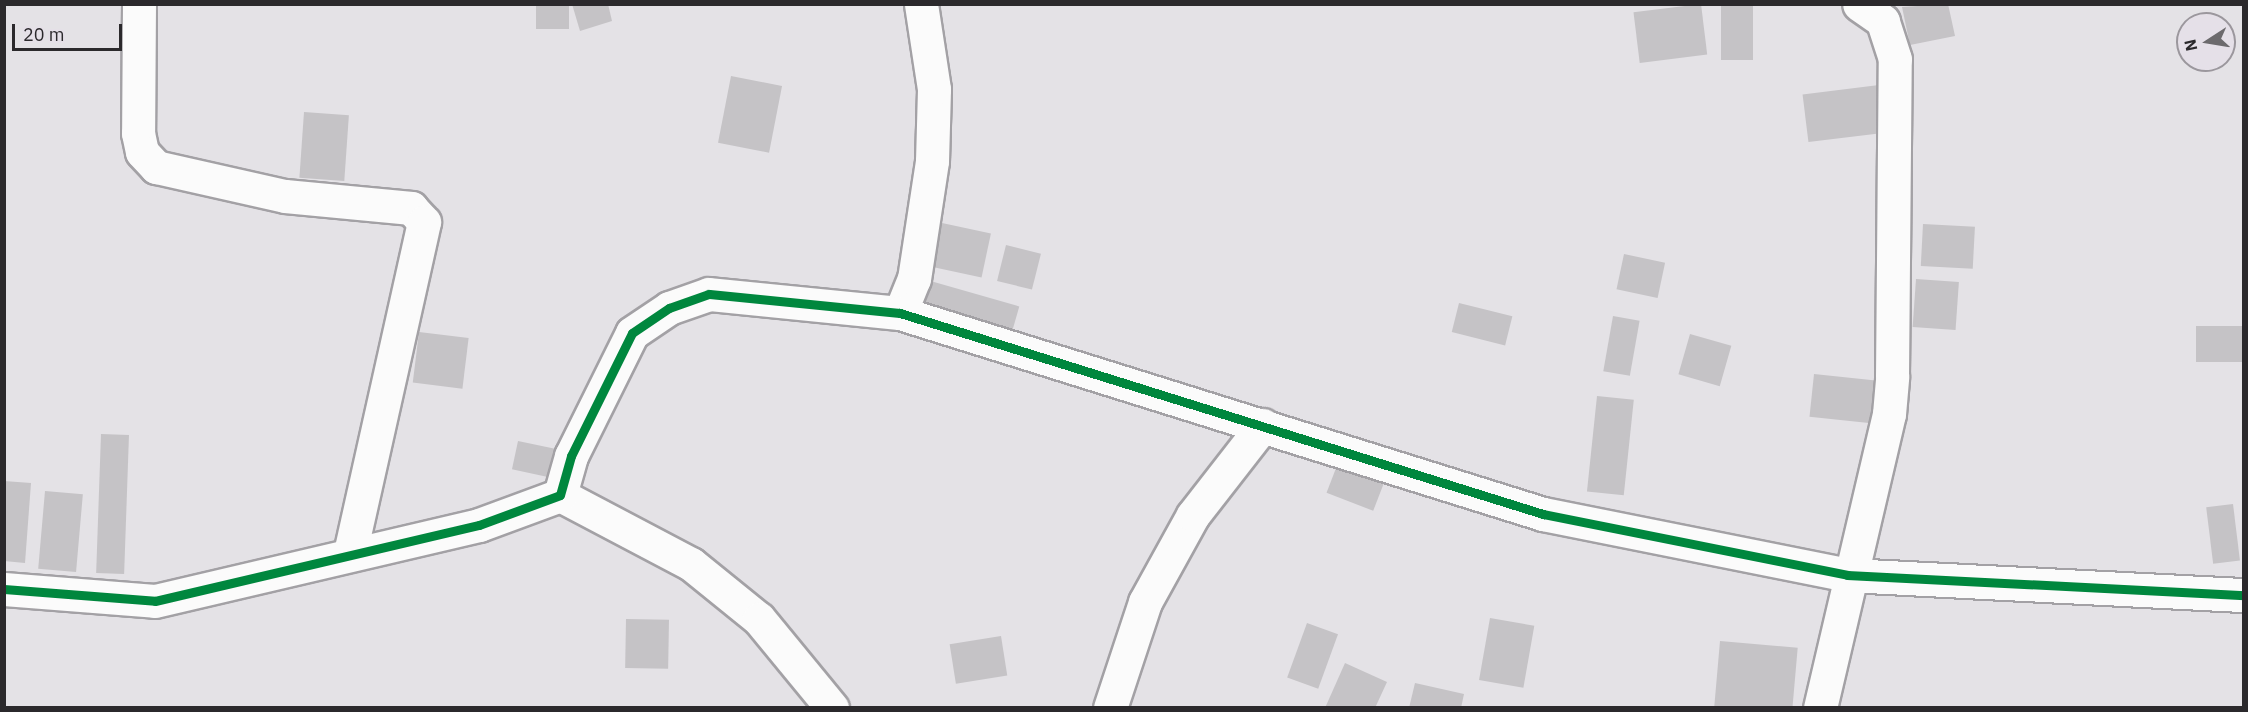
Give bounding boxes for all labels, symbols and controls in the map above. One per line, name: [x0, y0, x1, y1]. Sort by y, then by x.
scale bar: [15, 12, 124, 50]
north arrow: [2176, 12, 2236, 72]
text: 20 m: [23, 23, 65, 46]
text: N: [2179, 38, 2201, 53]

